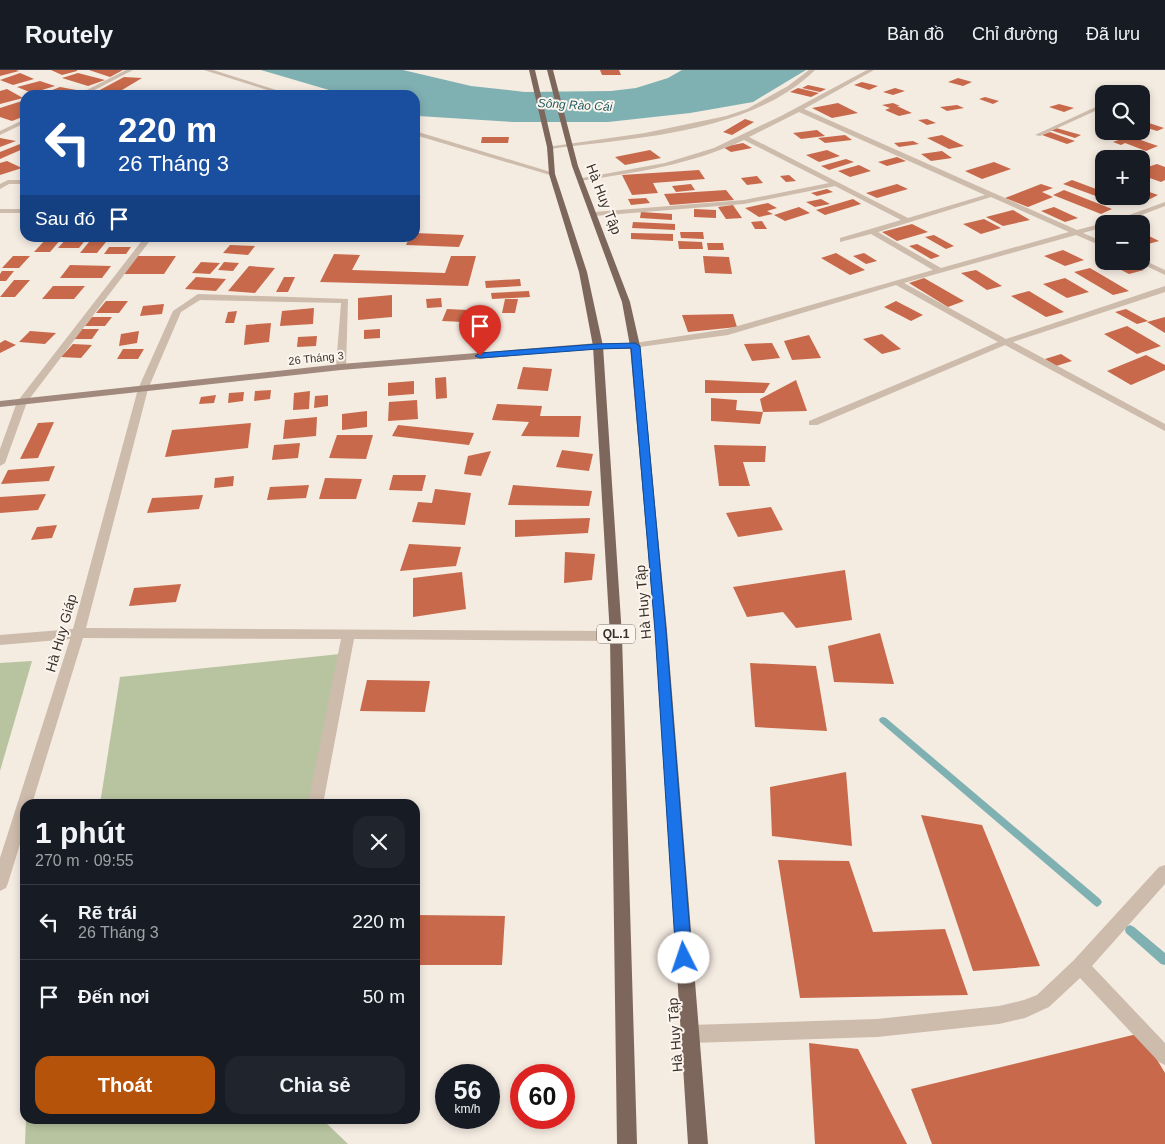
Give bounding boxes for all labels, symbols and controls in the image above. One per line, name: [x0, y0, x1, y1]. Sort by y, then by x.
text: Routely: [25, 21, 113, 48]
text: Bản đồ: [887, 24, 944, 44]
text: Chỉ đường: [972, 24, 1058, 44]
text: Đã lưu: [1086, 24, 1140, 44]
map controls: [1095, 85, 1150, 270]
button: search: [1095, 85, 1150, 140]
water label: Sông Rào Cái: [537, 96, 613, 114]
icon: left: [35, 110, 100, 175]
text: 220 m: [118, 110, 217, 149]
button: +: [1095, 150, 1150, 205]
text: 26 Tháng 3: [118, 151, 229, 176]
street label: Hà Huy Tập: [583, 161, 625, 237]
icon: arrive: [105, 205, 133, 233]
text: Sau đó: [35, 208, 95, 229]
button: −: [1095, 215, 1150, 270]
pin: [459, 305, 501, 356]
icon: arrive: [466, 312, 494, 340]
street label: 26 Tháng 3: [288, 349, 344, 367]
street label: Hà Huy Tập: [632, 564, 654, 640]
street label: Hà Huy Giáp: [42, 592, 80, 674]
road number: QL.1: [597, 624, 635, 644]
text: 1 phút: [35, 816, 125, 849]
button: close: [353, 816, 405, 868]
text: 270 m · 09:55: [35, 852, 134, 869]
text: Rẽ trái: [78, 902, 137, 923]
icon: left: [35, 908, 63, 936]
text: 220 m: [352, 911, 405, 932]
text: 26 Tháng 3: [78, 924, 159, 941]
position arrow: [657, 931, 709, 983]
icon: arrive: [35, 983, 63, 1011]
text: Đến nơi: [78, 986, 150, 1007]
text: 50 m: [363, 986, 405, 1007]
street label: Hà Huy Tập: [664, 997, 686, 1073]
button: Thoát: [35, 1056, 215, 1114]
button: Chia sẻ: [225, 1056, 405, 1114]
speed limit sign: 60: [510, 1064, 575, 1129]
text: 56: [454, 1076, 481, 1104]
text: km/h: [454, 1102, 481, 1116]

